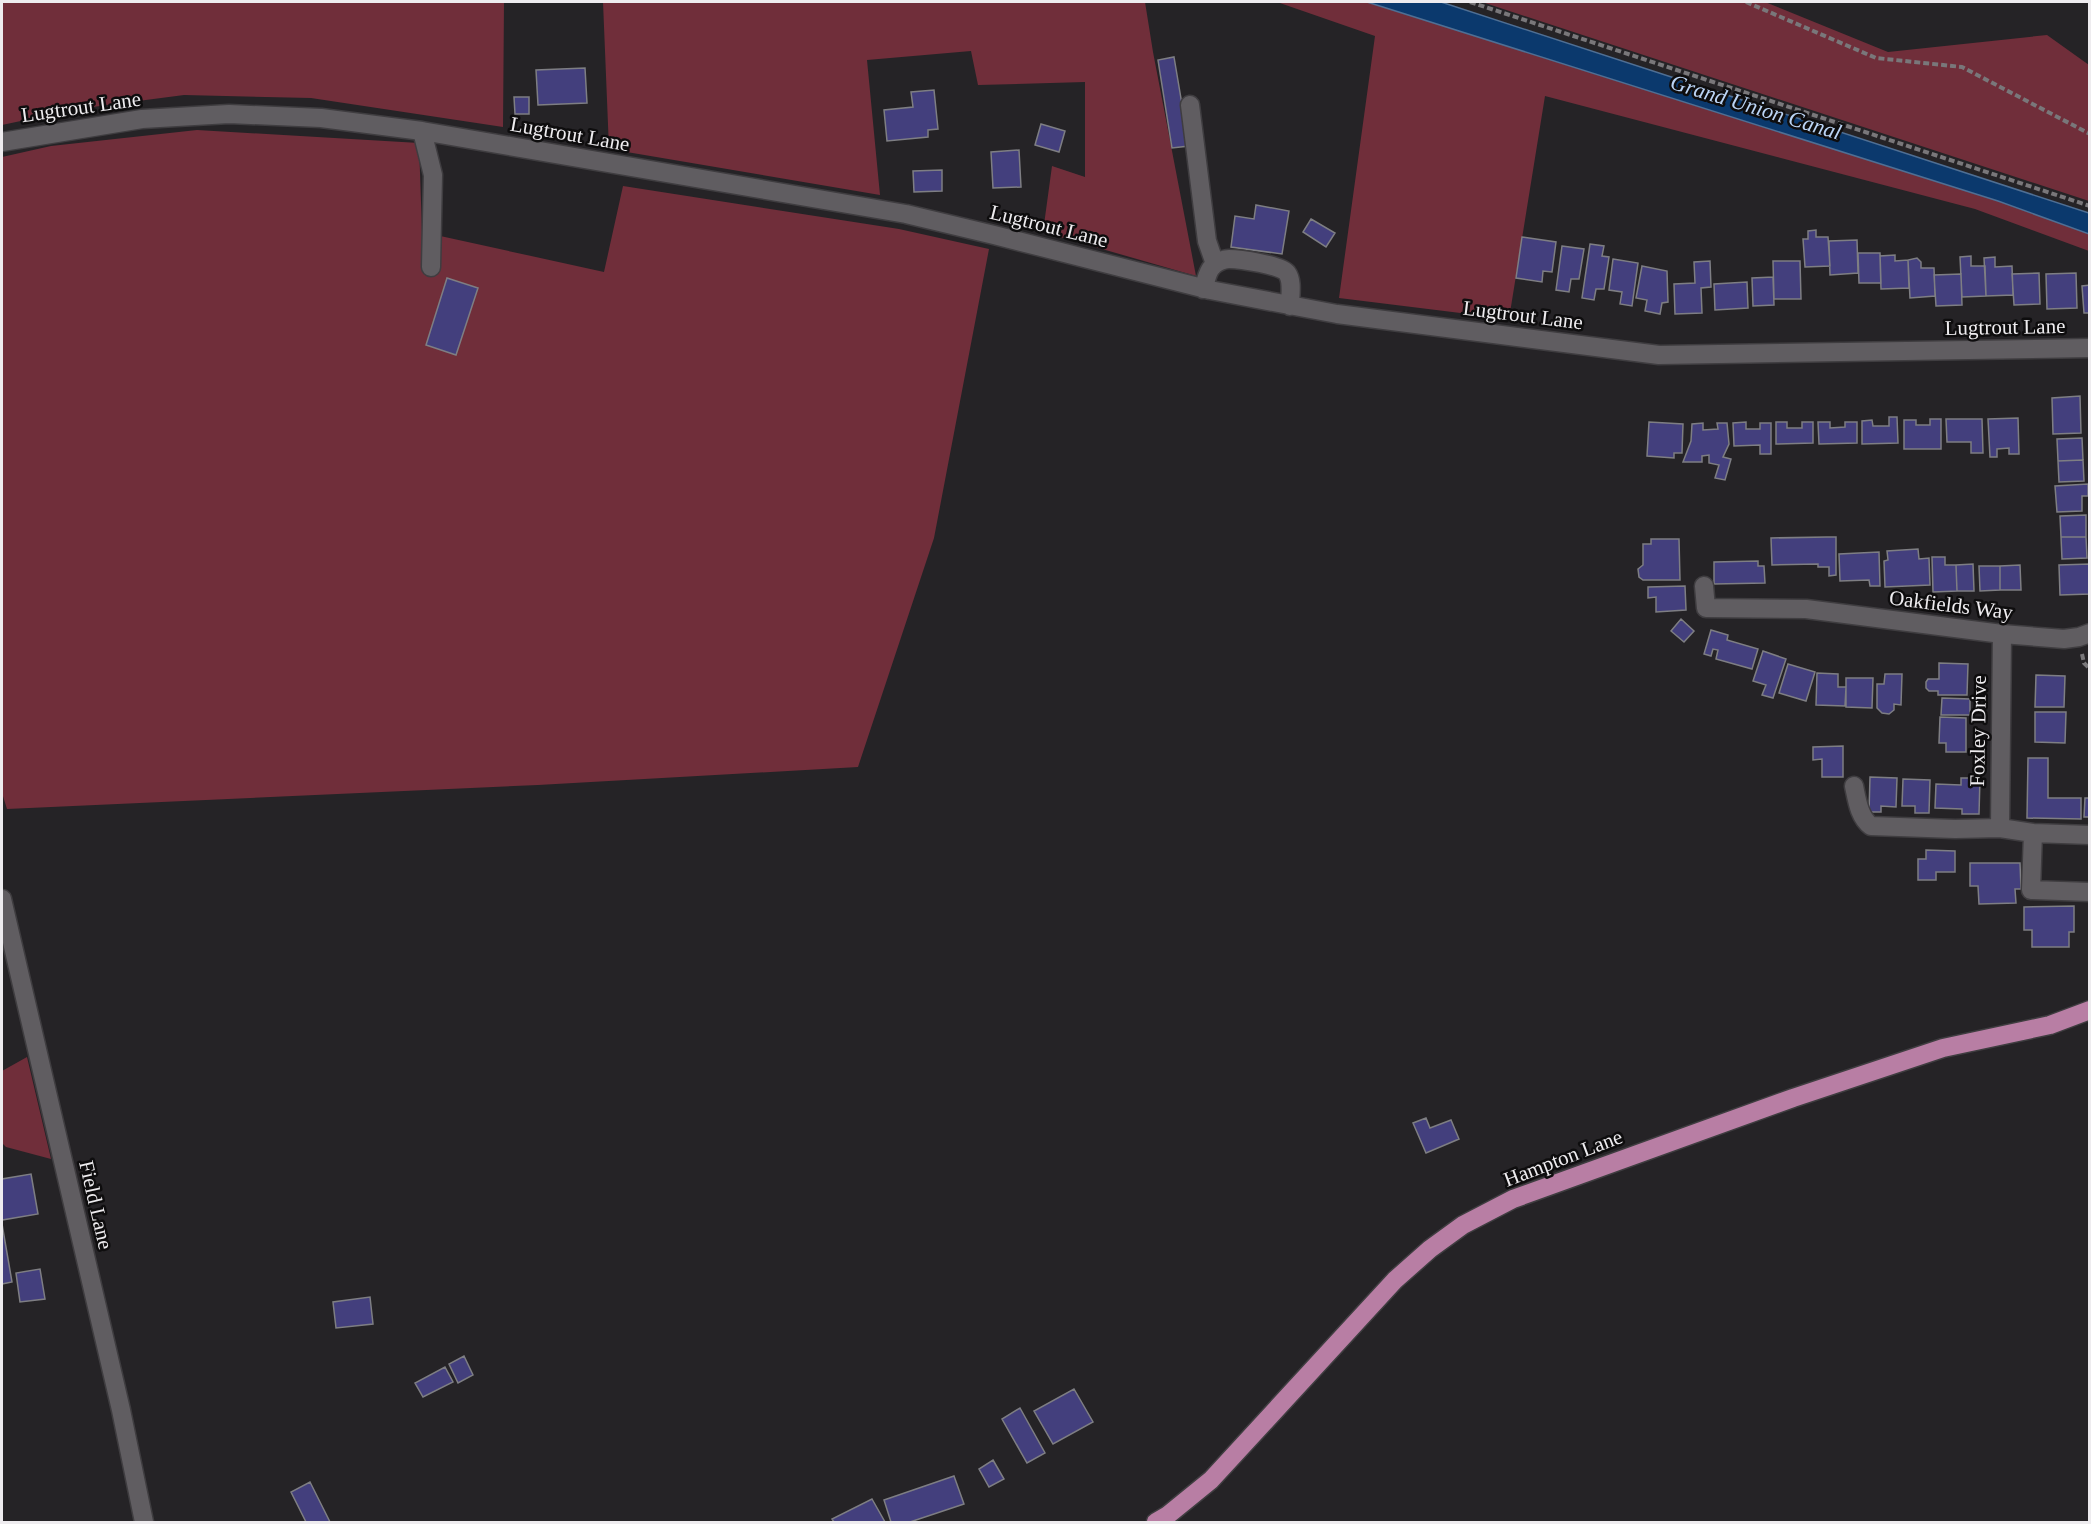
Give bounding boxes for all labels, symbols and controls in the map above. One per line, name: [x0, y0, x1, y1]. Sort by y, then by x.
water label: Grand Union Canal: [1668, 69, 1844, 145]
street label: Lugtrout Lane: [20, 87, 142, 127]
street label: Lugtrout Lane: [508, 112, 632, 156]
street label: Lugtrout Lane: [988, 200, 1110, 252]
street label: Lugtrout Lane: [1462, 296, 1584, 334]
street label: Lugtrout Lane: [1944, 314, 2066, 340]
street label: Oakfields Way: [1888, 586, 2015, 625]
street label: Foxley Drive: [1965, 675, 1991, 787]
street label: Hampton Lane: [1500, 1124, 1626, 1192]
street label: Field Lane: [74, 1158, 118, 1252]

